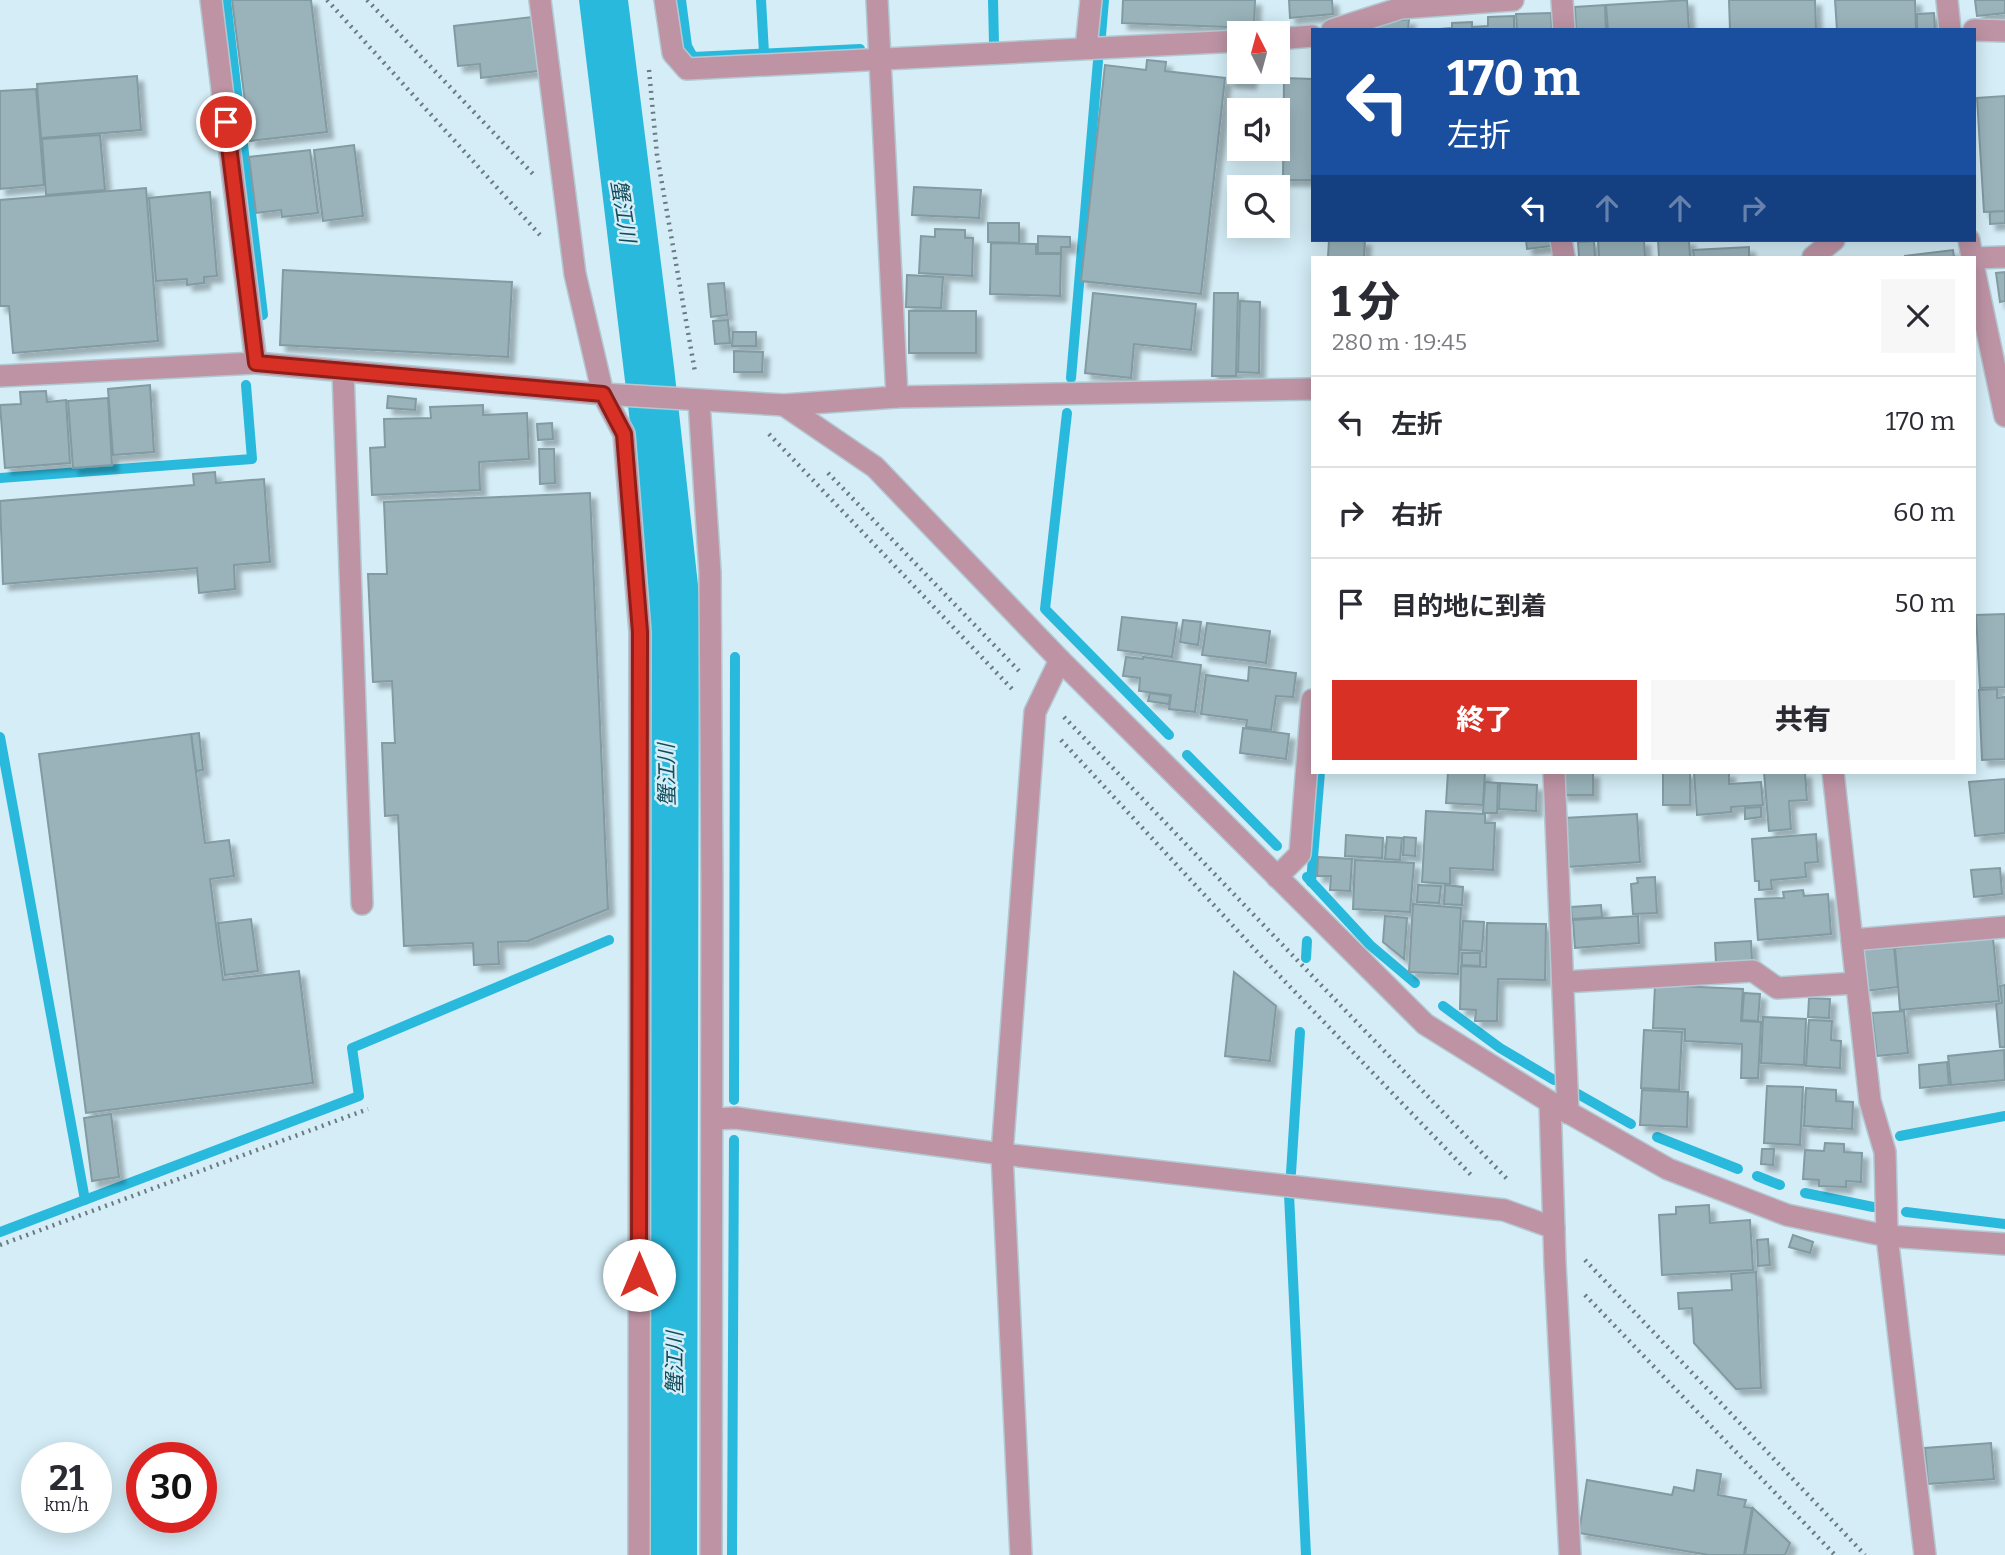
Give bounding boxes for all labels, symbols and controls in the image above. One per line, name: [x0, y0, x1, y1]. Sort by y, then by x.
north arrow: [1227, 21, 1290, 84]
map controls: [1227, 21, 1290, 238]
text: 170 m: [1447, 49, 1580, 108]
icon: left: [1332, 56, 1423, 147]
pin: [196, 92, 256, 152]
button: sound: [1227, 98, 1290, 161]
icon: arrive: [207, 103, 245, 141]
text: 左折: [1447, 116, 1511, 154]
button: search: [1227, 175, 1290, 238]
water label: 蟹江川: [605, 178, 641, 246]
icon: left: [1515, 189, 1553, 227]
icon: ahead: [1588, 189, 1626, 227]
icon: ahead: [1661, 189, 1699, 227]
icon: right: [1734, 189, 1772, 227]
text: 1 分: [1332, 277, 1400, 327]
button: close: [1881, 279, 1955, 353]
text: 280 m · 19:45: [1332, 328, 1467, 356]
icon: left: [1332, 403, 1370, 441]
text: 170 m: [1885, 406, 1955, 437]
text: 左折: [1391, 409, 1443, 440]
icon: right: [1332, 494, 1370, 532]
text: 60 m: [1893, 497, 1955, 528]
text: 右折: [1391, 500, 1443, 531]
icon: arrive: [1332, 585, 1370, 623]
text: 50 m: [1894, 588, 1955, 619]
text: 目的地に到着: [1391, 591, 1547, 622]
button: 終了: [1332, 680, 1637, 760]
button: 共有: [1651, 680, 1955, 760]
water label: 蟹江川: [653, 741, 681, 807]
position arrow: [602, 1238, 676, 1312]
water label: 蟹江川: [662, 1330, 688, 1395]
speed limit sign: 30: [126, 1442, 217, 1533]
text: 21: [49, 1457, 84, 1499]
text: km/h: [44, 1494, 89, 1516]

